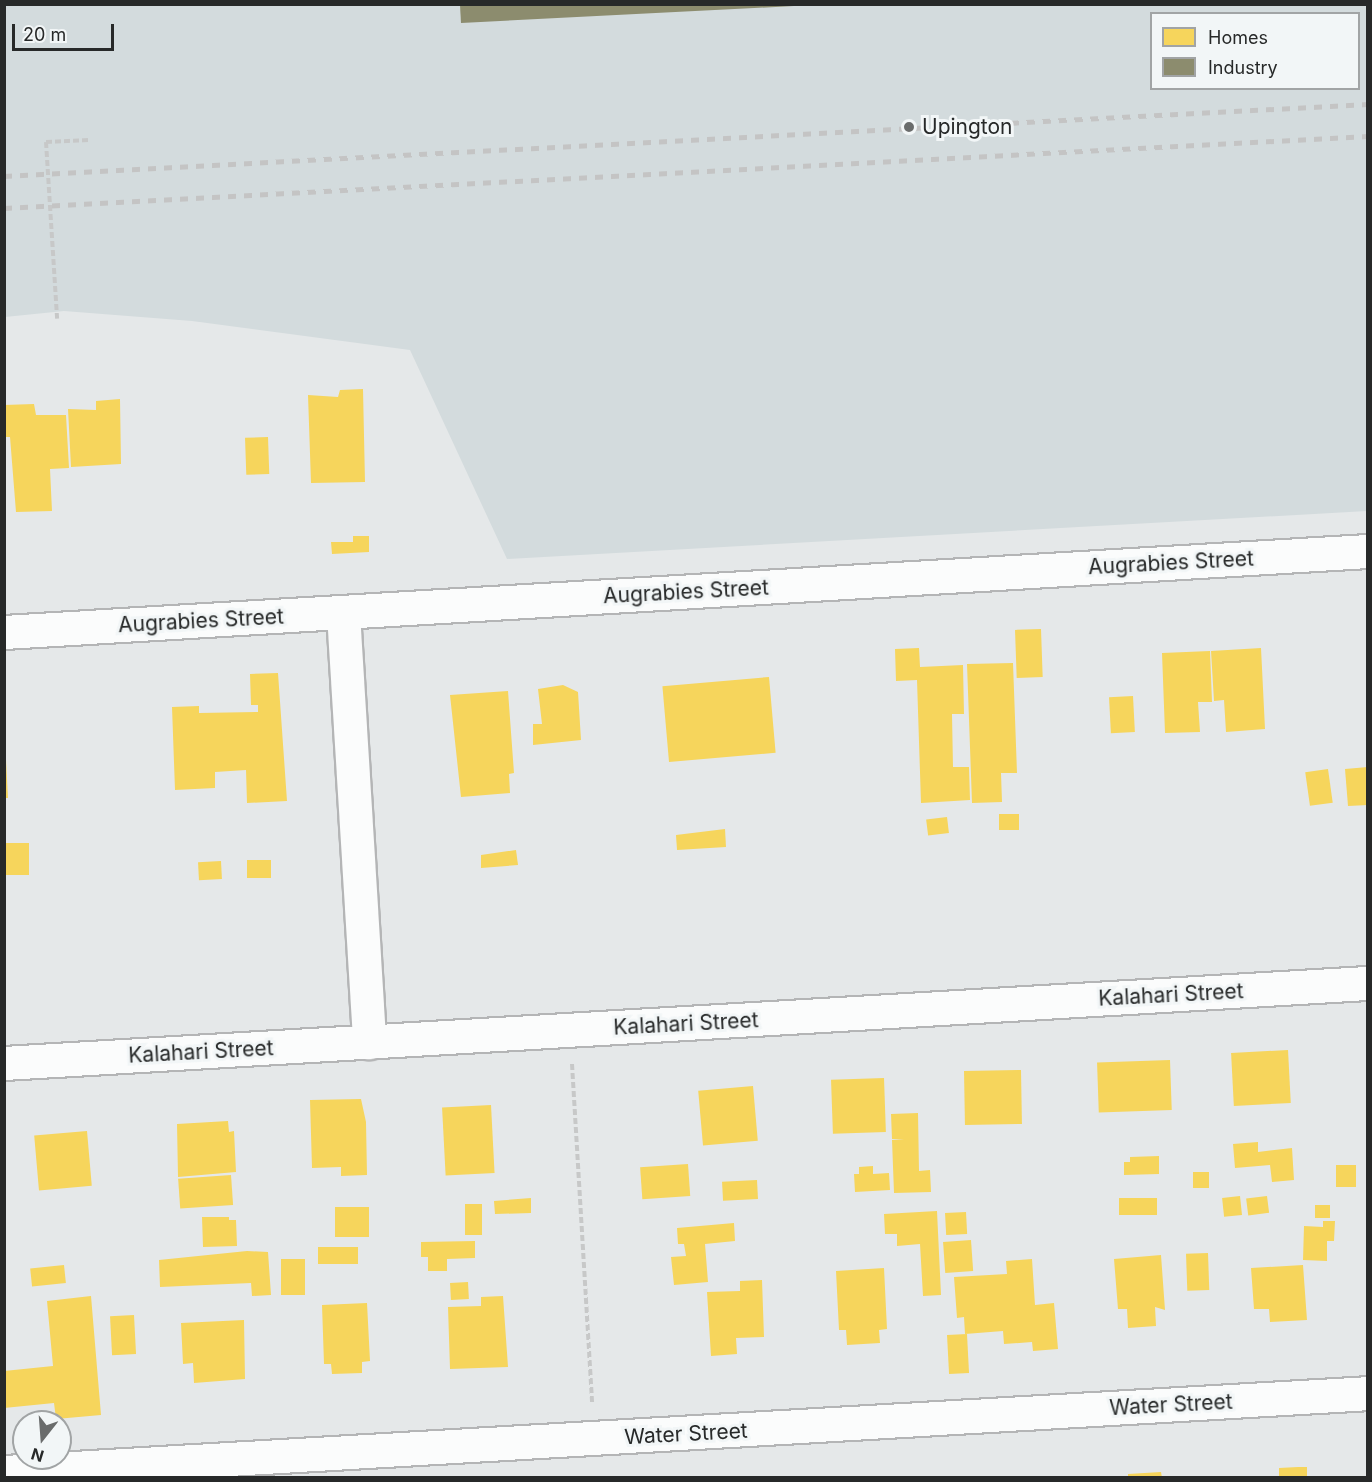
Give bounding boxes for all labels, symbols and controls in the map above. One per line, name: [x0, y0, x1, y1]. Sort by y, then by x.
scale bar: [15, 12, 117, 50]
legend: [1150, 12, 1360, 90]
text: 20 m: [23, 24, 66, 45]
text: Homes: [1208, 27, 1268, 48]
text: Industry: [1208, 57, 1278, 78]
place label: Upington: [922, 114, 1013, 140]
marker: Upington: [900, 118, 918, 136]
street label: Augrabies Street: [1087, 546, 1255, 580]
street label: Augrabies Street: [602, 575, 770, 609]
street label: Augrabies Street: [117, 604, 285, 638]
street label: Kalahari Street: [1098, 979, 1244, 1011]
street label: Kalahari Street: [613, 1008, 759, 1040]
street label: Kalahari Street: [128, 1036, 274, 1068]
street label: Water Street: [1109, 1389, 1233, 1421]
north arrow: [12, 1410, 72, 1470]
street label: Water Street: [624, 1418, 748, 1450]
text: N: [29, 1444, 46, 1467]

